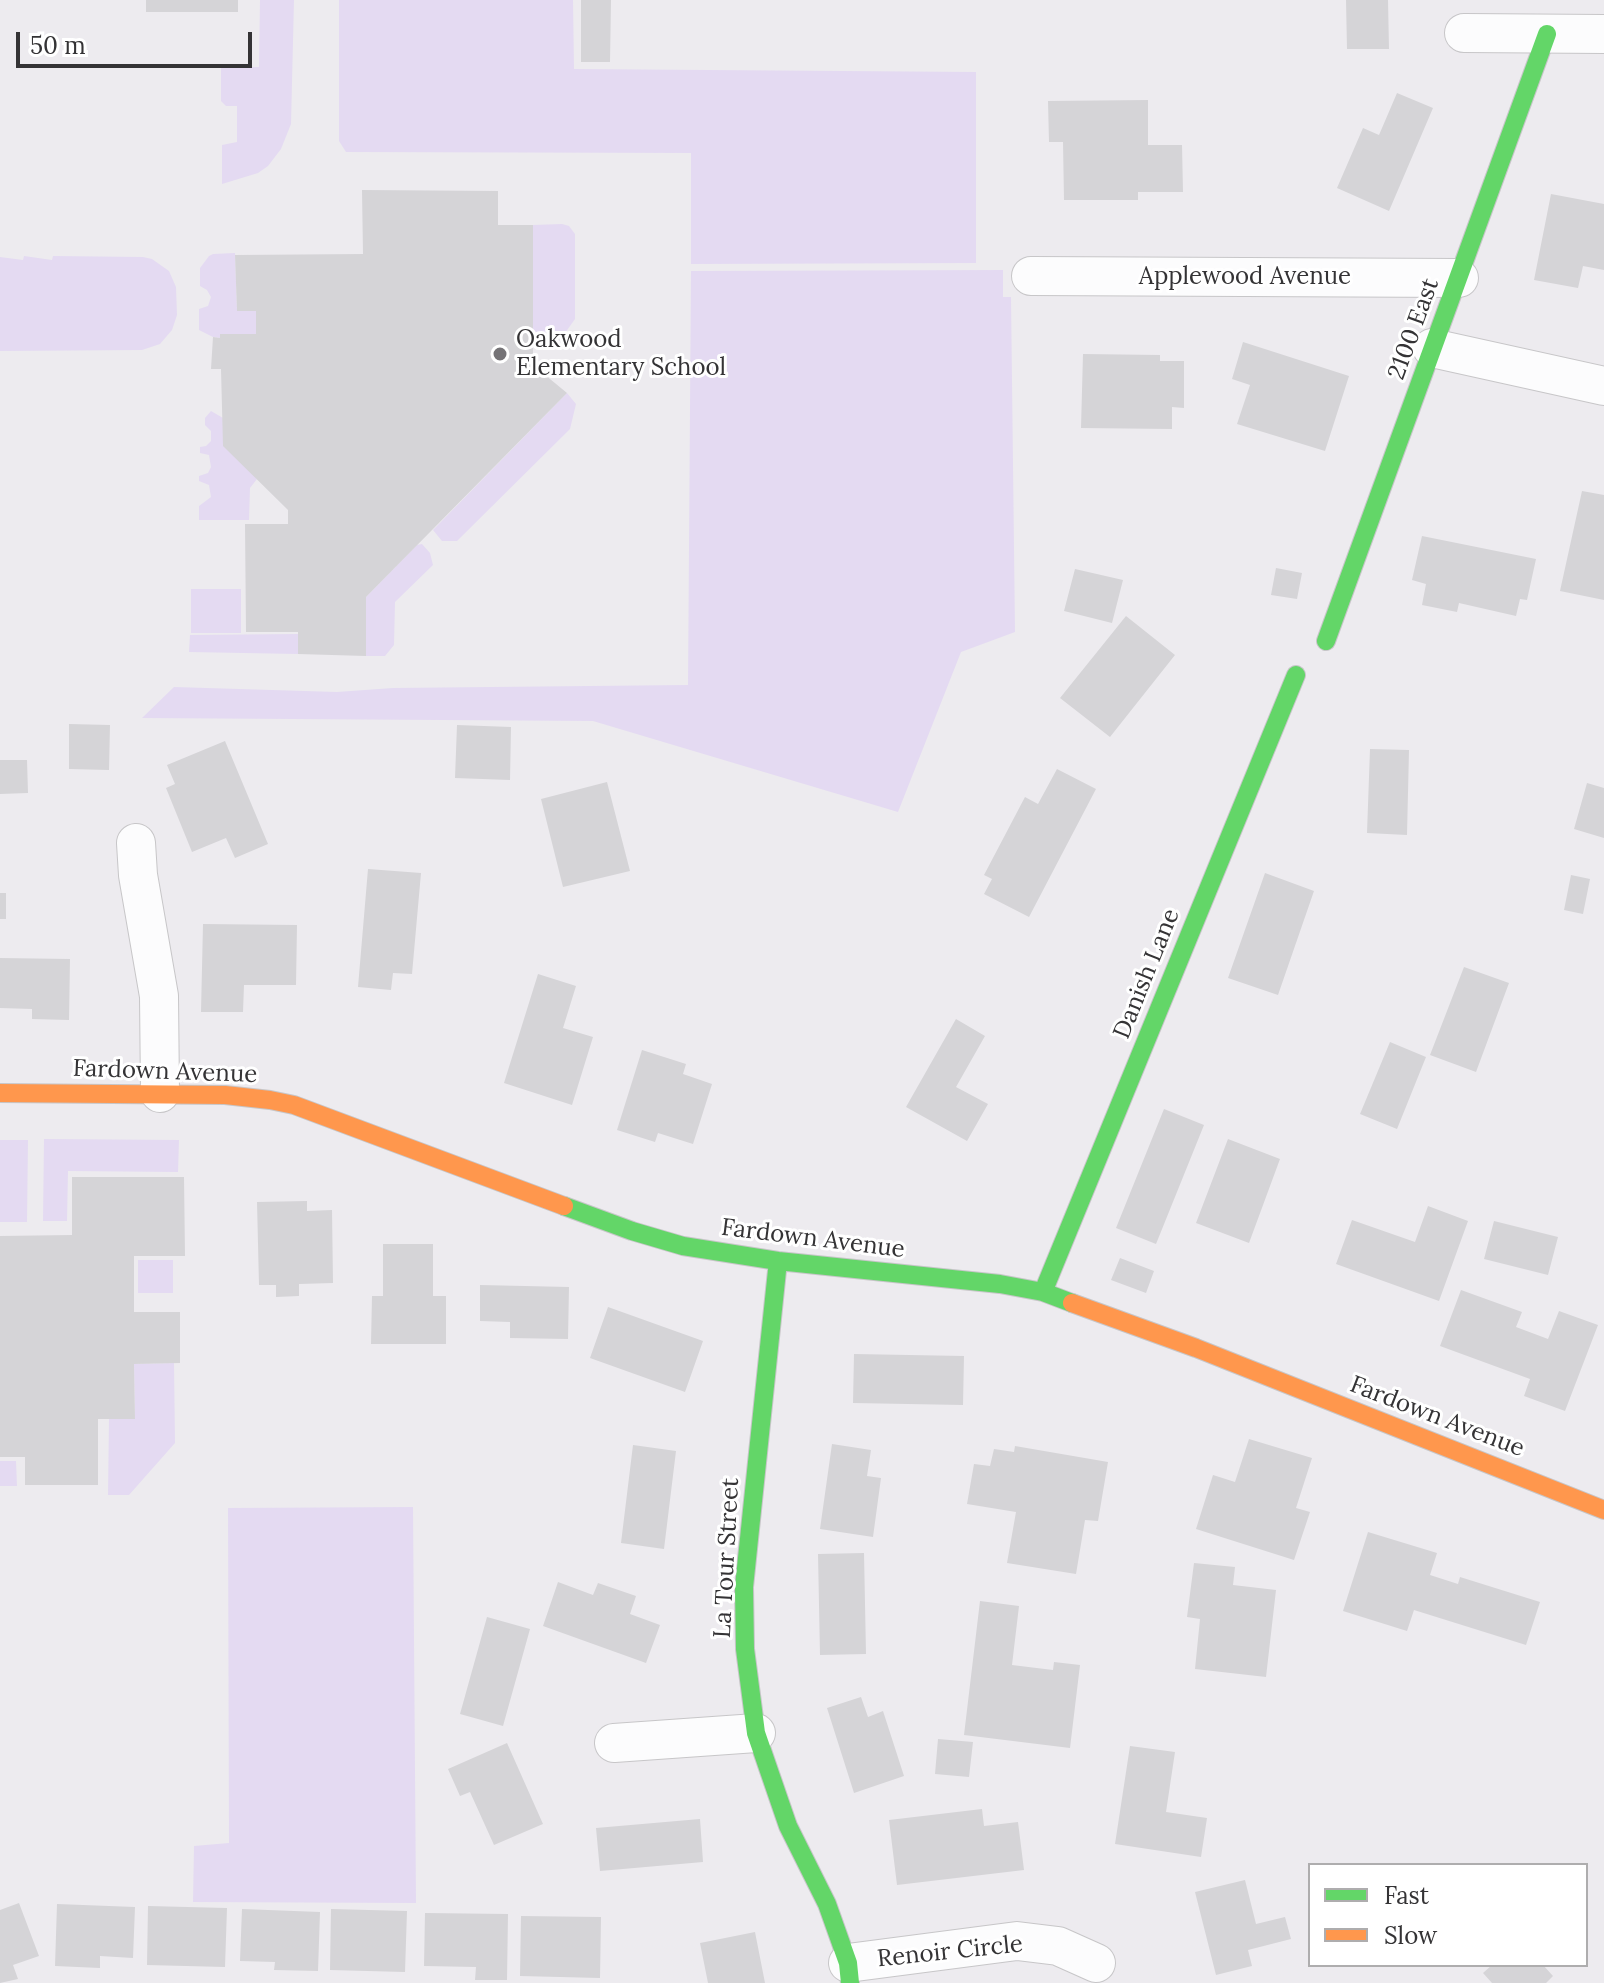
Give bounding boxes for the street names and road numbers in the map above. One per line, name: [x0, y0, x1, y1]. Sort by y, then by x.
street label: Applewood Avenue: [1139, 263, 1351, 291]
street label: 2100 East: [1382, 275, 1446, 383]
street label: Danish Lane: [1108, 905, 1186, 1043]
street label: Fardown Avenue: [72, 1054, 258, 1090]
street label: Fardown Avenue: [720, 1213, 906, 1265]
street label: Fardown Avenue: [1346, 1370, 1528, 1464]
street label: La Tour Street: [708, 1477, 746, 1639]
street label: Renoir Circle: [876, 1930, 1024, 1974]

